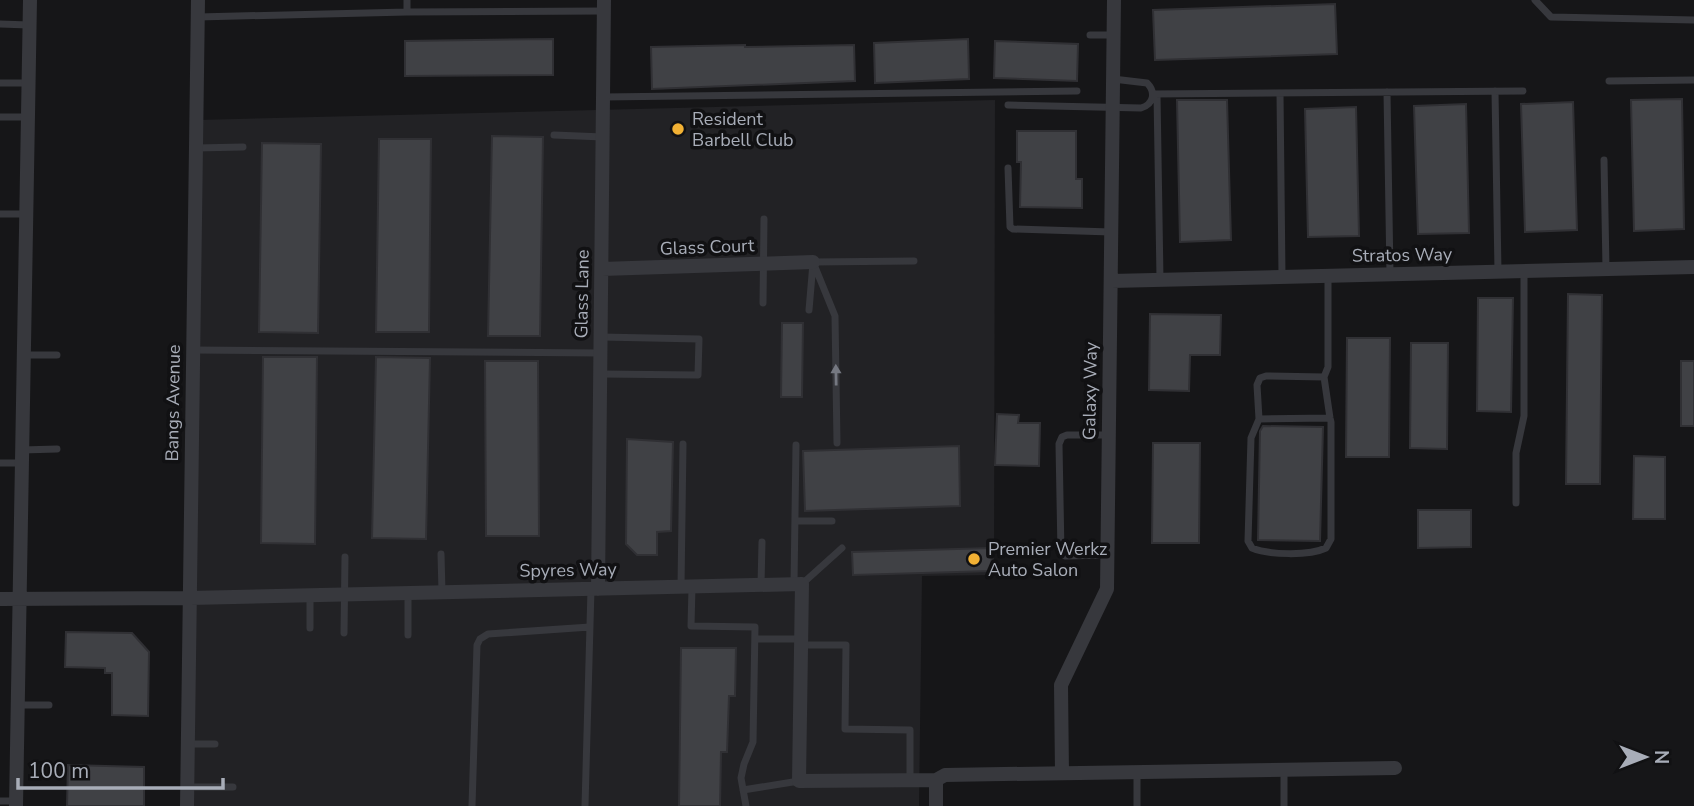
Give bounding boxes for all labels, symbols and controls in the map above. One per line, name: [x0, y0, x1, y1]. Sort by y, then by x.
place label: Resident Barbell Club: [692, 107, 794, 152]
marker: Resident Barbell Club: [670, 121, 686, 137]
street label: Glass Court: [659, 233, 755, 261]
street label: Stratos Way: [1352, 242, 1453, 268]
street label: Glass Lane: [569, 249, 595, 339]
street label: Galaxy Way: [1077, 341, 1103, 440]
street label: Bangs Avenue: [160, 344, 186, 462]
one-way arrow: [830, 364, 842, 386]
place label: Premier Werkz Auto Salon: [988, 537, 1107, 582]
marker: Premier Werkz Auto Salon: [966, 551, 982, 567]
street label: Spyres Way: [519, 557, 618, 583]
north arrow: [1610, 722, 1680, 792]
scale bar: [18, 746, 222, 790]
text: N: [1648, 750, 1674, 764]
text: 100 m: [28, 757, 89, 785]

